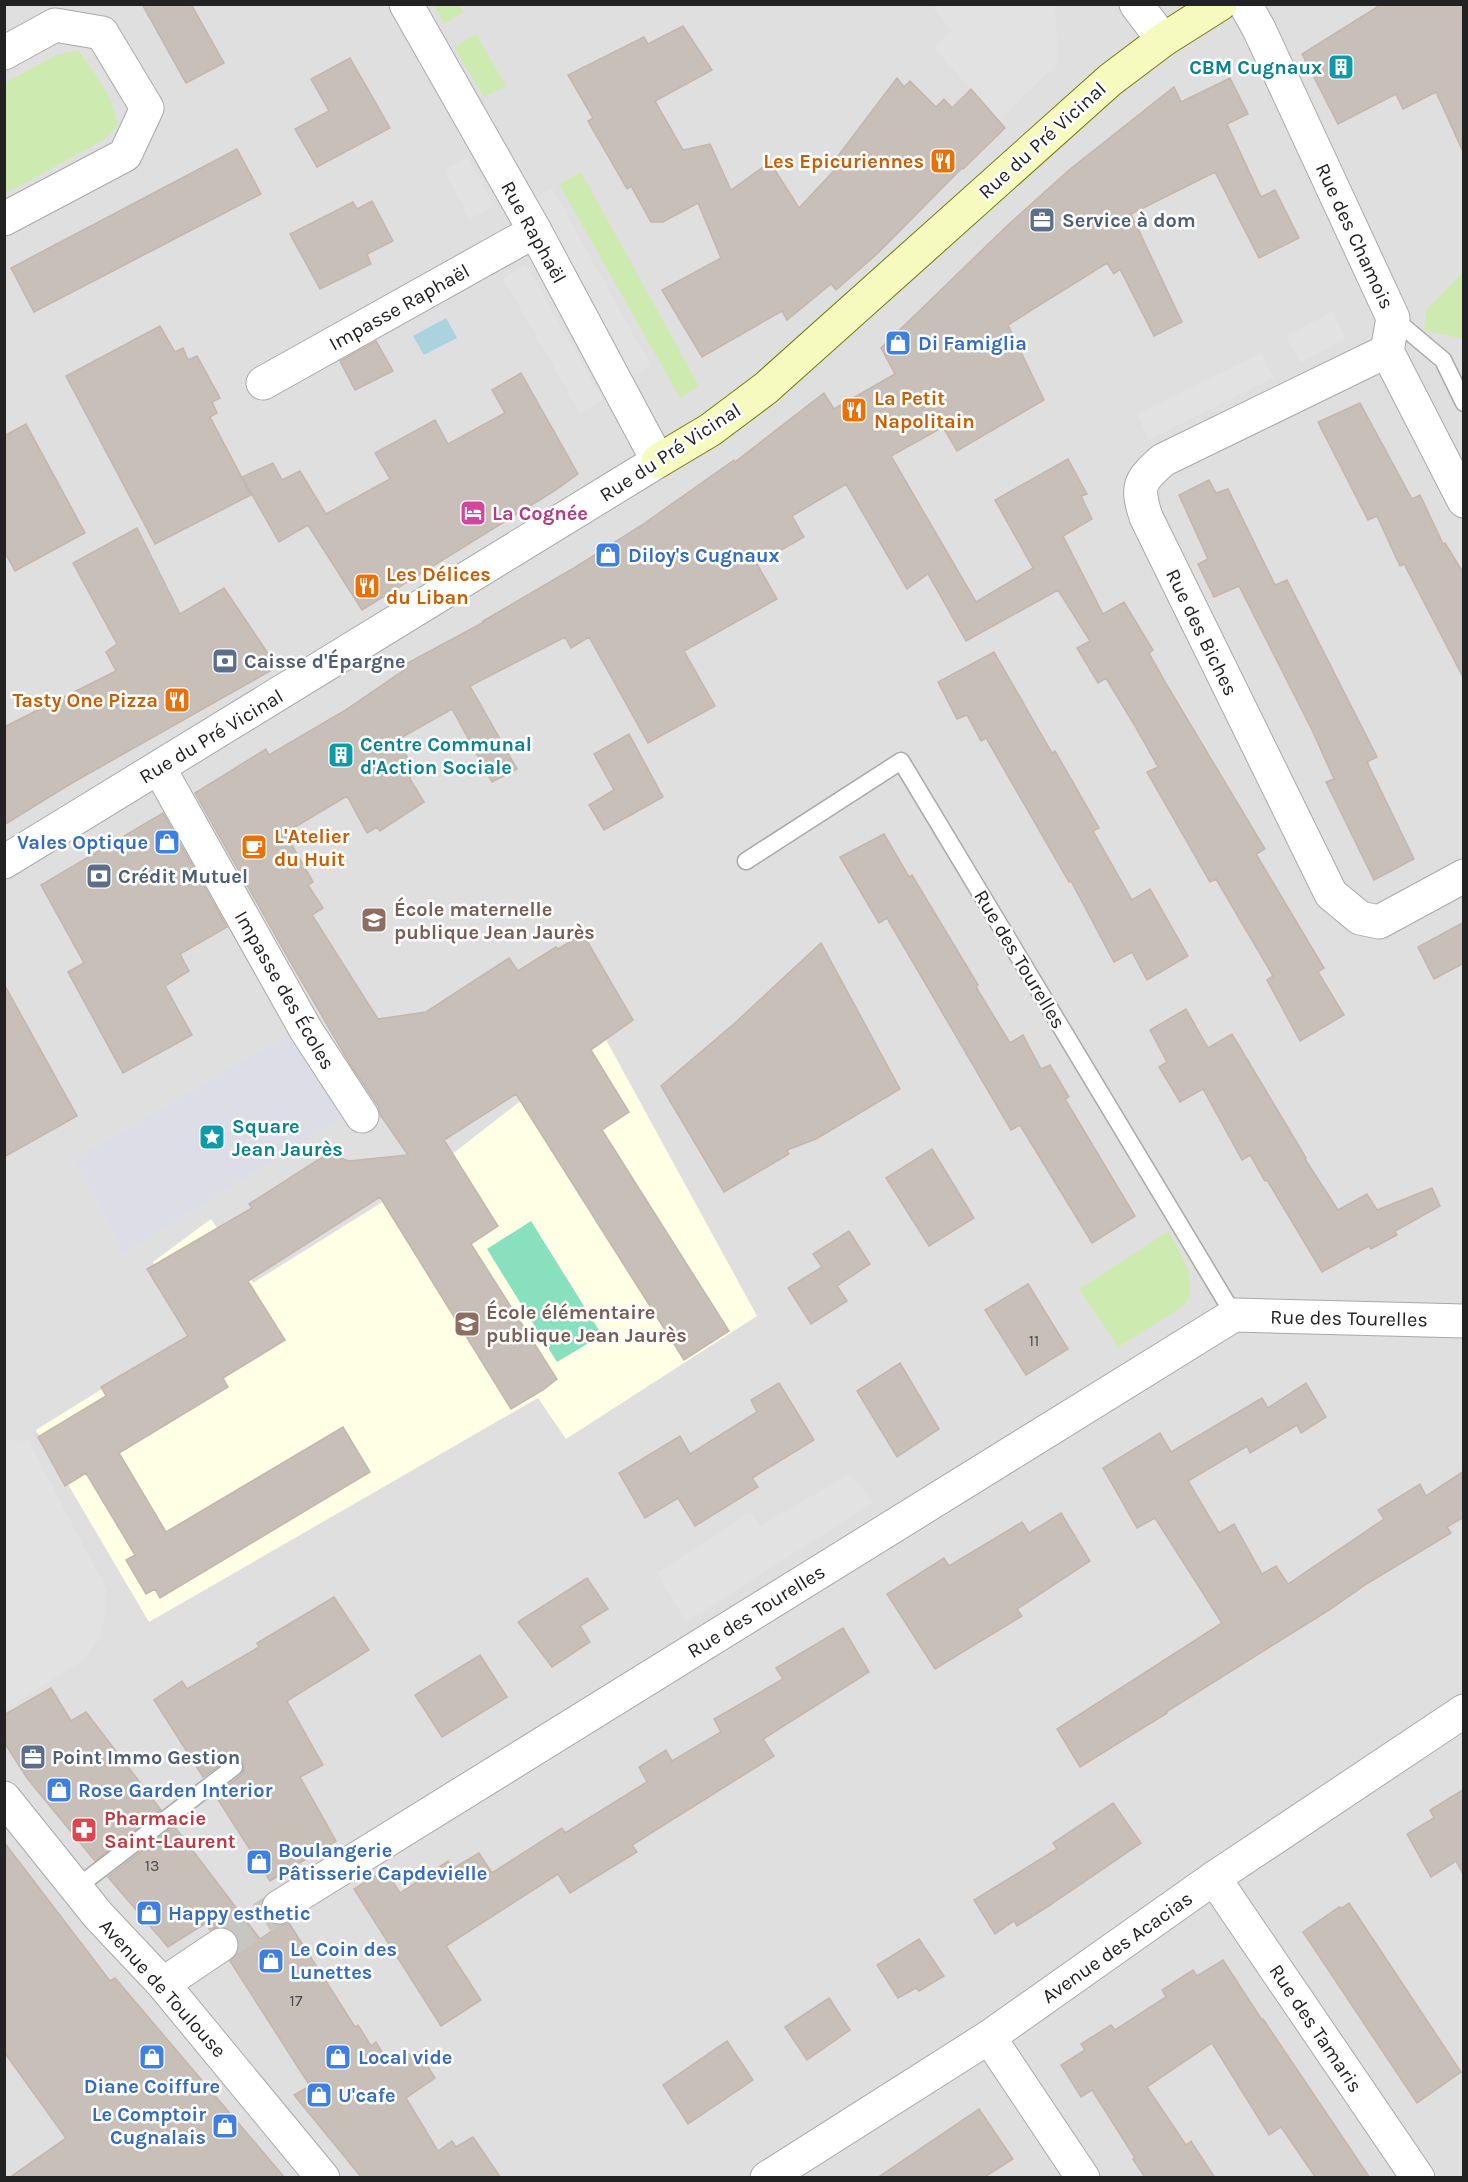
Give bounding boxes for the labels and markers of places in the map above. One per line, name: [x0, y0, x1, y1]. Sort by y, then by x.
building icon: CBM Cugnaux: [1326, 52, 1356, 82]
place label: CBM Cugnaux: [1189, 56, 1322, 79]
restaurant icon: Les Epicuriennes: [928, 146, 958, 176]
place label: Les Epicuriennes: [763, 150, 924, 173]
office icon: Service à dom: [1027, 205, 1057, 235]
place label: Service à dom: [1062, 209, 1196, 232]
shop icon: Di Famiglia: [883, 328, 913, 358]
place label: Di Famiglia: [918, 332, 1027, 355]
place label: La Petit Napolitain: [874, 387, 975, 433]
restaurant icon: La Petit Napolitain: [839, 395, 869, 425]
hotel icon: La Cognée: [458, 498, 488, 528]
place label: La Cognée: [492, 502, 588, 525]
shop icon: Diloy's Cugnaux: [593, 540, 623, 570]
place label: Diloy's Cugnaux: [628, 544, 780, 567]
place label: Les Délices du Liban: [386, 563, 491, 609]
restaurant icon: Les Délices du Liban: [352, 571, 382, 601]
bank icon: Caisse d'Épargne: [210, 646, 240, 676]
place label: Caisse d'Épargne: [244, 648, 406, 673]
restaurant icon: Tasty One Pizza: [162, 685, 192, 715]
place label: Tasty One Pizza: [13, 689, 158, 712]
place label: Centre Communal d'Action Sociale: [360, 733, 532, 779]
building icon: Centre Communal d'Action Sociale: [326, 740, 356, 770]
place label: L'Atelier du Huit: [274, 825, 350, 871]
shop icon: Vales Optique: [152, 827, 182, 857]
place label: Vales Optique: [17, 831, 148, 854]
cafe icon: L'Atelier du Huit: [239, 832, 269, 862]
bank icon: Crédit Mutuel: [84, 861, 114, 891]
place label: Crédit Mutuel: [118, 865, 248, 888]
place label: École maternelle publique Jean Jaurès: [394, 896, 595, 944]
school or university icon: École maternelle publique Jean Jaurès: [359, 905, 389, 935]
place label: Square Jean Jaurès: [232, 1115, 343, 1161]
place icon: Square Jean Jaurès: [197, 1122, 227, 1152]
place label: École élémentaire publique Jean Jaurès: [486, 1299, 687, 1347]
school or university icon: École élémentaire publique Jean Jaurès: [452, 1309, 482, 1339]
office icon: Point Immo Gestion: [18, 1742, 48, 1772]
place label: Point Immo Gestion: [52, 1746, 240, 1769]
shop icon: Rose Garden Interior: [44, 1775, 74, 1805]
place label: Rose Garden Interior: [78, 1779, 273, 1802]
place label: Pharmacie Saint-Laurent: [104, 1807, 236, 1853]
pharmacy icon: Pharmacie Saint-Laurent: [69, 1815, 99, 1845]
place label: Boulangerie Pâtisserie Capdevielle: [278, 1839, 487, 1885]
shop icon: Boulangerie Pâtisserie Capdevielle: [244, 1847, 274, 1877]
shop icon: Happy esthetic: [134, 1898, 164, 1928]
place label: Happy esthetic: [168, 1902, 310, 1925]
place label: Le Coin des Lunettes: [290, 1938, 397, 1984]
shop icon: Le Coin des Lunettes: [256, 1946, 286, 1976]
shop icon: Diane Coiffure: [137, 2042, 167, 2072]
shop icon: Local vide: [323, 2042, 353, 2072]
place label: Local vide: [358, 2046, 452, 2069]
place label: Diane Coiffure: [84, 2075, 220, 2098]
shop icon: U'cafe: [304, 2080, 334, 2110]
place label: U'cafe: [338, 2084, 396, 2107]
place label: Le Comptoir Cugnalais: [92, 2103, 206, 2149]
shop icon: Le Comptoir Cugnalais: [210, 2111, 240, 2141]

